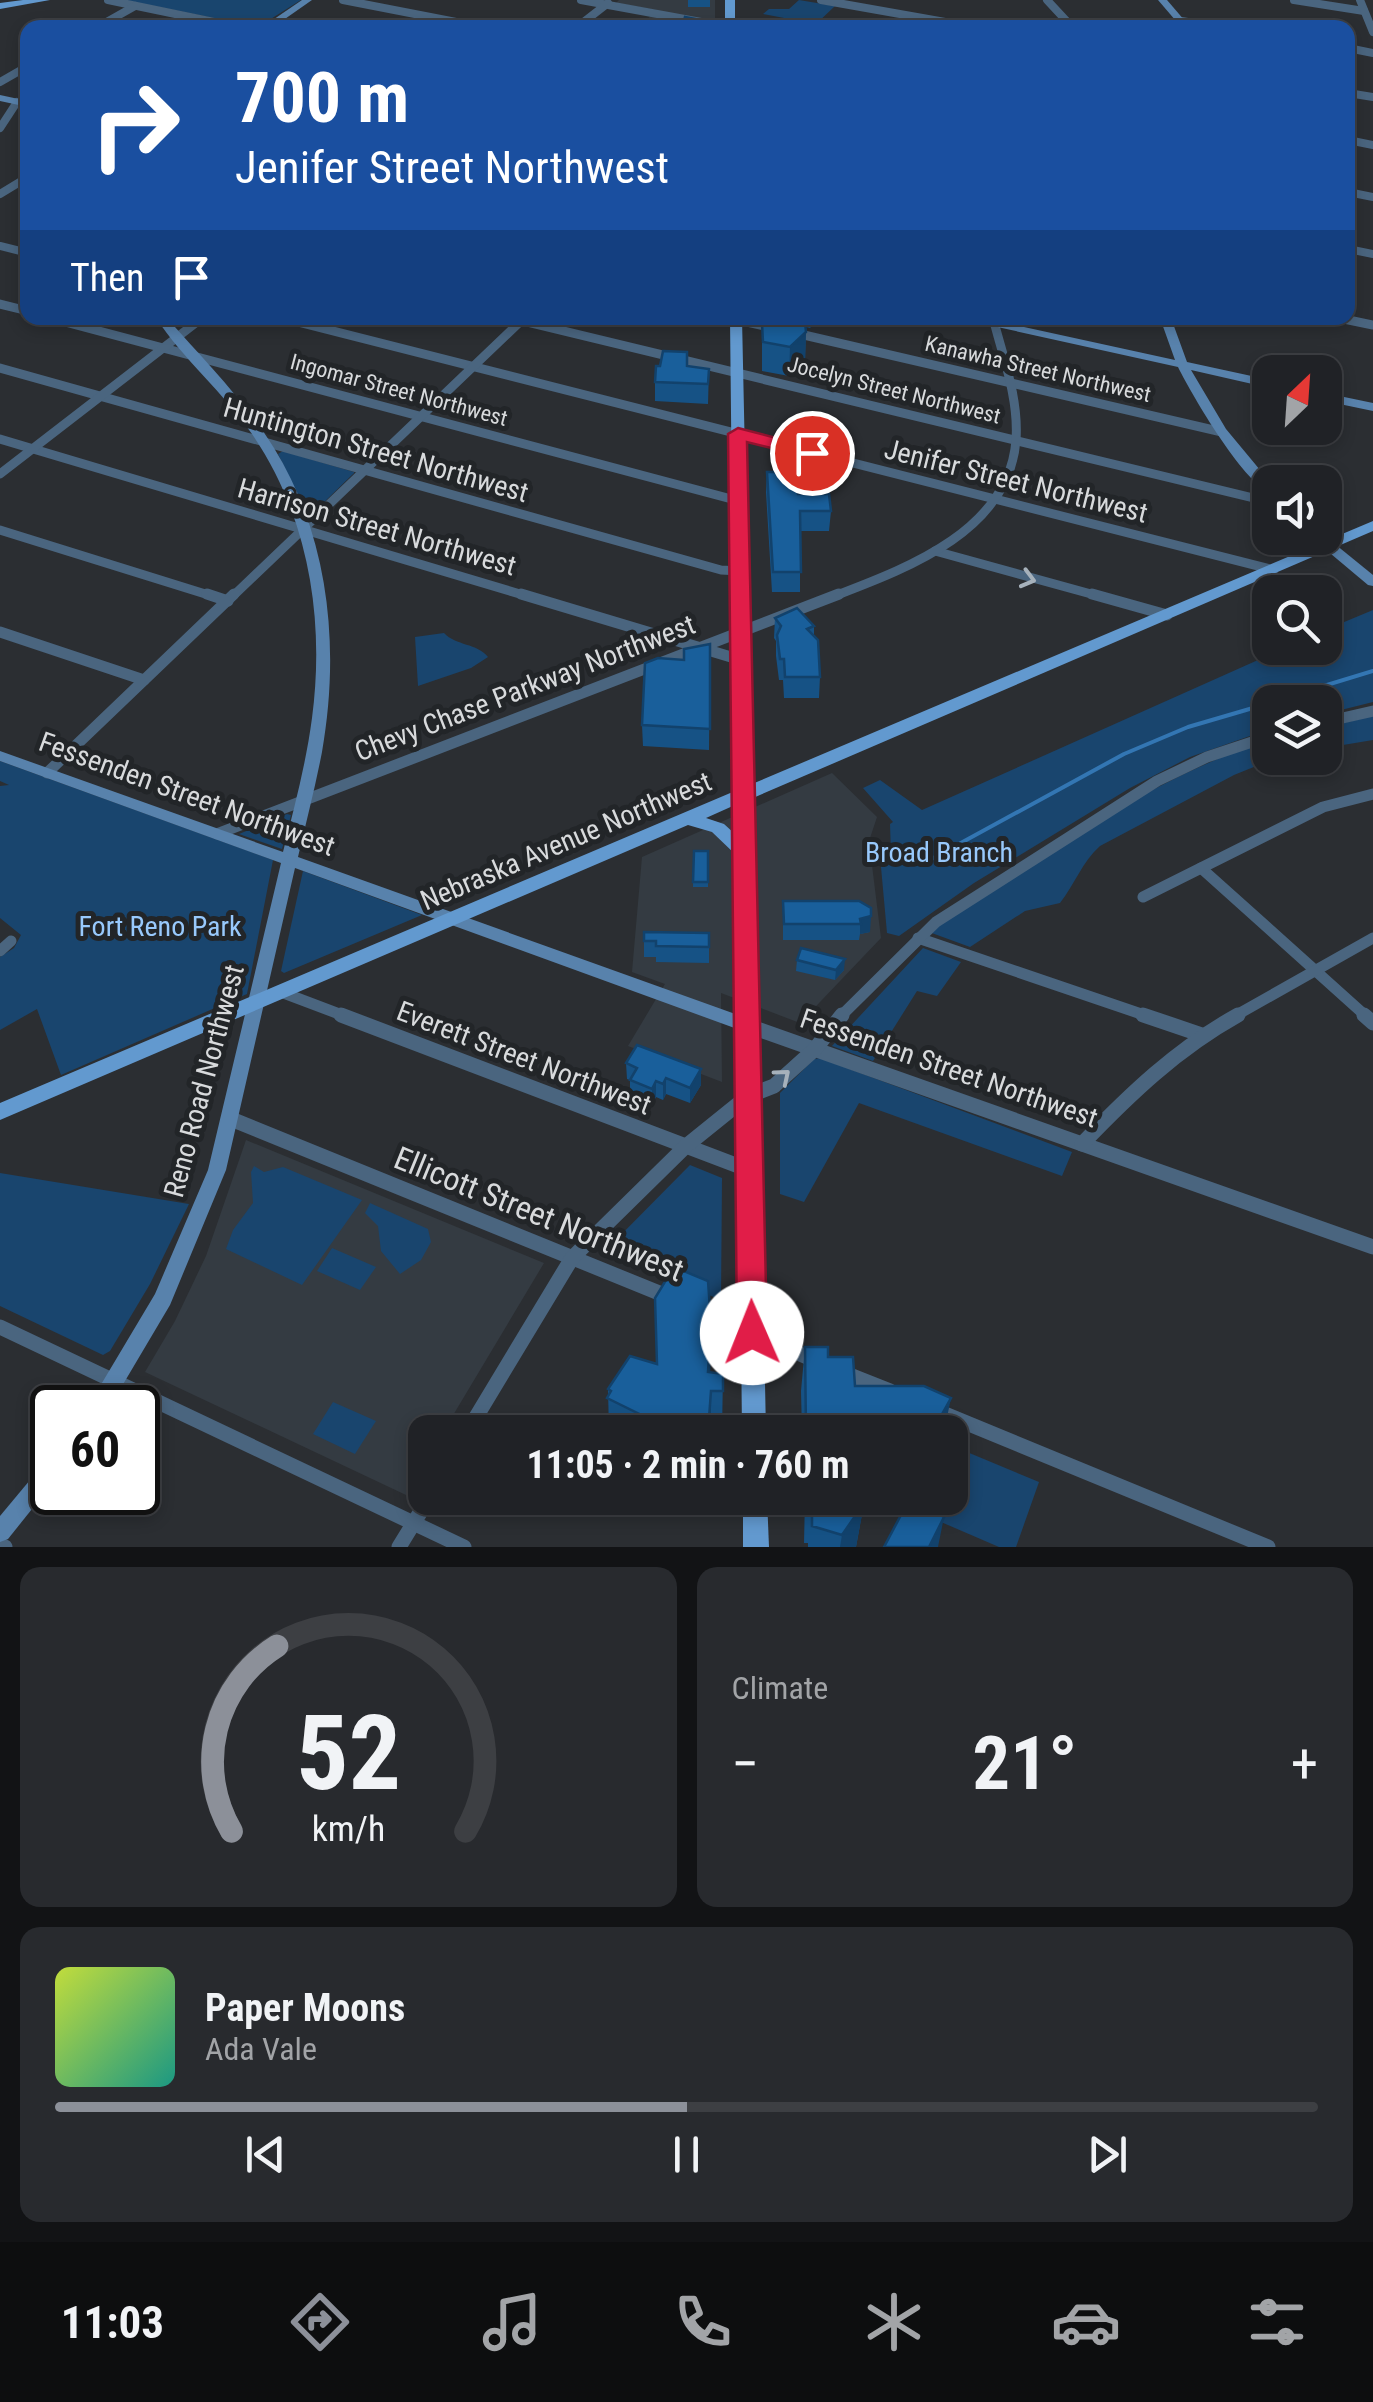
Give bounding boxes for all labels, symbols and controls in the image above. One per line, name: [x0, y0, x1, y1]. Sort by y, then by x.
text: 700 m: [235, 57, 409, 139]
icon: right: [70, 60, 200, 190]
text: Jenifer Street Northwest: [235, 141, 669, 194]
icon: arrive: [164, 250, 219, 305]
text: Then: [70, 256, 144, 300]
street label: Kanawha Street Northwest: [923, 331, 1153, 407]
street label: Ingomar Street Northwest: [288, 349, 510, 431]
street label: Jocelyn Street Northwest: [785, 351, 1003, 429]
north arrow: [1252, 355, 1342, 445]
map controls: [1252, 355, 1342, 775]
street label: Huntington Street Northwest: [220, 391, 532, 509]
pin: [770, 411, 855, 496]
icon: arrive: [785, 426, 840, 481]
street label: Jenifer Street Northwest: [881, 432, 1151, 530]
button: sound: [1252, 465, 1342, 555]
street label: Harrison Street Northwest: [234, 471, 520, 583]
one-way arrow: [1019, 567, 1036, 588]
button: search: [1252, 575, 1342, 665]
street label: Chevy Chase Parkway Northwest: [350, 608, 700, 768]
button: layers: [1252, 685, 1342, 775]
street label: Fessenden Street Northwest: [35, 725, 339, 863]
street label: Nebraska Avenue Northwest: [416, 765, 716, 917]
park label: Broad Branch: [865, 836, 1013, 869]
park label: Fort Reno Park: [78, 910, 242, 943]
street label: Reno Road Northwest: [157, 961, 251, 1201]
street label: Everett Street Northwest: [392, 994, 656, 1122]
street label: Fessenden Street Northwest: [796, 1002, 1102, 1134]
one-way arrow: [772, 1070, 790, 1088]
street label: Ellicott Street Northwest: [389, 1139, 689, 1289]
position arrow: [700, 1281, 804, 1385]
speed limit sign: 60: [30, 1385, 160, 1515]
text: 11:05 · 2 min · 760 m: [527, 1443, 849, 1487]
text: Climate: [732, 1669, 828, 1707]
text: 52: [296, 1693, 401, 1814]
text: 21°: [972, 1719, 1077, 1807]
text: −: [732, 1732, 759, 1796]
text: +: [1291, 1732, 1318, 1796]
text: km/h: [311, 1808, 385, 1850]
text: Paper Moons: [205, 1986, 405, 2030]
text: Ada Vale: [205, 2030, 317, 2068]
icon: previous: [238, 2127, 293, 2182]
icon: pause: [659, 2127, 714, 2182]
icon: next: [1080, 2127, 1135, 2182]
icon: directions: [285, 2287, 355, 2357]
icon: music: [477, 2287, 547, 2357]
icon: phone: [668, 2287, 738, 2357]
icon: climate: [859, 2287, 929, 2357]
icon: car: [1051, 2287, 1121, 2357]
icon: filters: [1242, 2287, 1312, 2357]
text: 11:03: [61, 2296, 164, 2349]

